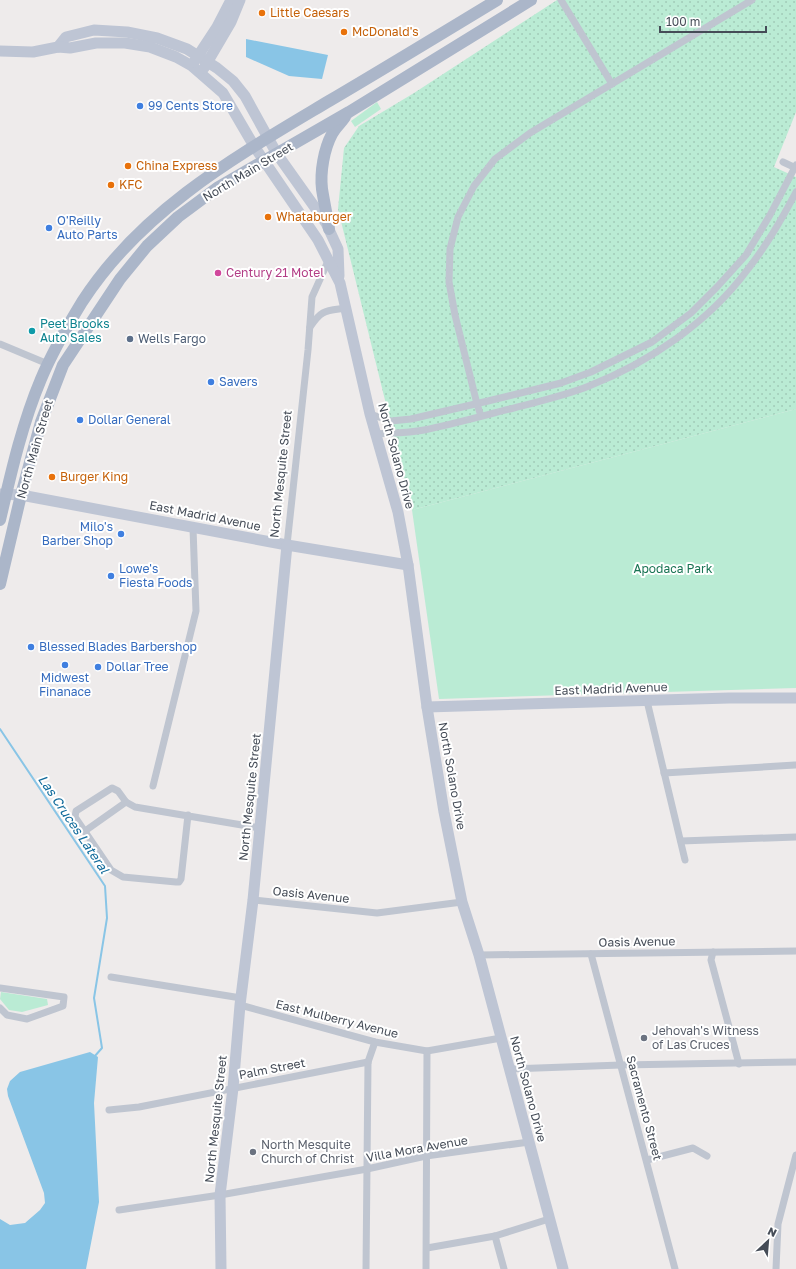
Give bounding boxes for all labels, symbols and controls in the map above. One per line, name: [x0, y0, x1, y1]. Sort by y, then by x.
place label: Little Caesars: [270, 5, 349, 20]
marker: Little Caesars: [257, 8, 267, 18]
scale bar: [660, 8, 766, 34]
text: 100 m: [666, 14, 700, 29]
place label: McDonald's: [352, 24, 419, 39]
marker: McDonald's: [339, 27, 349, 37]
place label: 99 Cents Store: [148, 98, 233, 113]
marker: 99 Cents Store: [135, 101, 145, 111]
street label: North Main Street: [200, 139, 296, 204]
place label: China Express: [136, 158, 217, 173]
marker: China Express: [123, 161, 133, 171]
place label: KFC: [119, 177, 143, 192]
marker: KFC: [106, 180, 116, 190]
place label: Whataburger: [276, 209, 352, 224]
marker: Whataburger: [263, 212, 273, 222]
place label: O'Reilly Auto Parts: [57, 213, 118, 242]
marker: O'Reilly Auto Parts: [44, 223, 54, 233]
place label: Century 21 Motel: [226, 265, 324, 280]
marker: Century 21 Motel: [213, 268, 223, 278]
place label: Peet Brooks Auto Sales: [40, 316, 110, 345]
marker: Peet Brooks Auto Sales: [27, 326, 37, 336]
place label: Wells Fargo: [138, 331, 206, 346]
marker: Wells Fargo: [125, 334, 135, 344]
place label: Savers: [219, 374, 258, 389]
marker: Savers: [206, 377, 216, 387]
street label: North Main Street: [13, 397, 56, 500]
street label: North Solano Drive: [375, 401, 418, 511]
street label: North Mesquite Street: [266, 409, 295, 538]
place label: Dollar General: [88, 412, 171, 427]
marker: Dollar General: [75, 415, 85, 425]
place label: Burger King: [60, 469, 128, 484]
marker: Burger King: [47, 472, 57, 482]
street label: East Madrid Avenue: [148, 497, 262, 534]
place label: Milo's Barber Shop: [42, 519, 113, 548]
marker: Milo's Barber Shop: [116, 529, 126, 539]
place label: Lowe's Fiesta Foods: [119, 561, 192, 590]
park label: Apodaca Park: [633, 561, 713, 576]
marker: Lowe's Fiesta Foods: [106, 571, 116, 581]
place label: Blessed Blades Barbershop: [39, 639, 197, 654]
marker: Blessed Blades Barbershop: [26, 642, 36, 652]
place label: Dollar Tree: [106, 659, 169, 674]
marker: Midwest Finanace: [60, 660, 70, 670]
marker: Dollar Tree: [93, 662, 103, 672]
place label: Midwest Finanace: [39, 670, 91, 699]
street label: East Madrid Avenue: [554, 679, 668, 698]
street label: North Solano Drive: [436, 721, 469, 831]
street label: North Mesquite Street: [235, 732, 264, 861]
water label: Las Cruces Lateral: [35, 772, 113, 877]
street label: Oasis Avenue: [272, 883, 350, 906]
street label: Oasis Avenue: [598, 933, 676, 950]
street label: East Mulberry Avenue: [274, 996, 400, 1041]
place label: Jehovah's Witness of Las Cruces: [652, 1023, 759, 1052]
marker: Jehovah's Witness of Las Cruces: [639, 1033, 649, 1043]
street label: North Solano Drive: [507, 1034, 550, 1144]
street label: North Mesquite Street: [201, 1054, 230, 1183]
street label: Sacramento Street: [623, 1054, 666, 1162]
street label: Palm Street: [237, 1055, 307, 1082]
street label: Villa Mora Avenue: [365, 1132, 469, 1165]
place label: North Mesquite Church of Christ: [261, 1137, 355, 1166]
marker: North Mesquite Church of Christ: [248, 1147, 258, 1157]
north arrow: [748, 1221, 788, 1261]
text: N: [766, 1224, 779, 1239]

